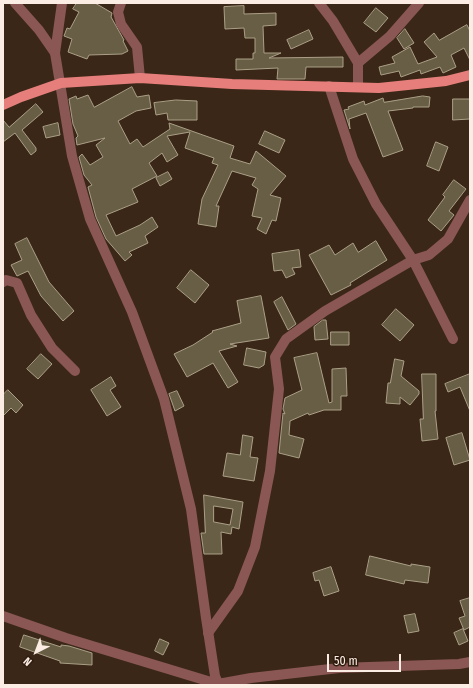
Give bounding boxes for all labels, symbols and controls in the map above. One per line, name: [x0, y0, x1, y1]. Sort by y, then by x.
north arrow: [16, 632, 56, 672]
scale bar: [329, 646, 403, 672]
text: N: [21, 654, 34, 668]
text: 50 m: [334, 654, 358, 668]

